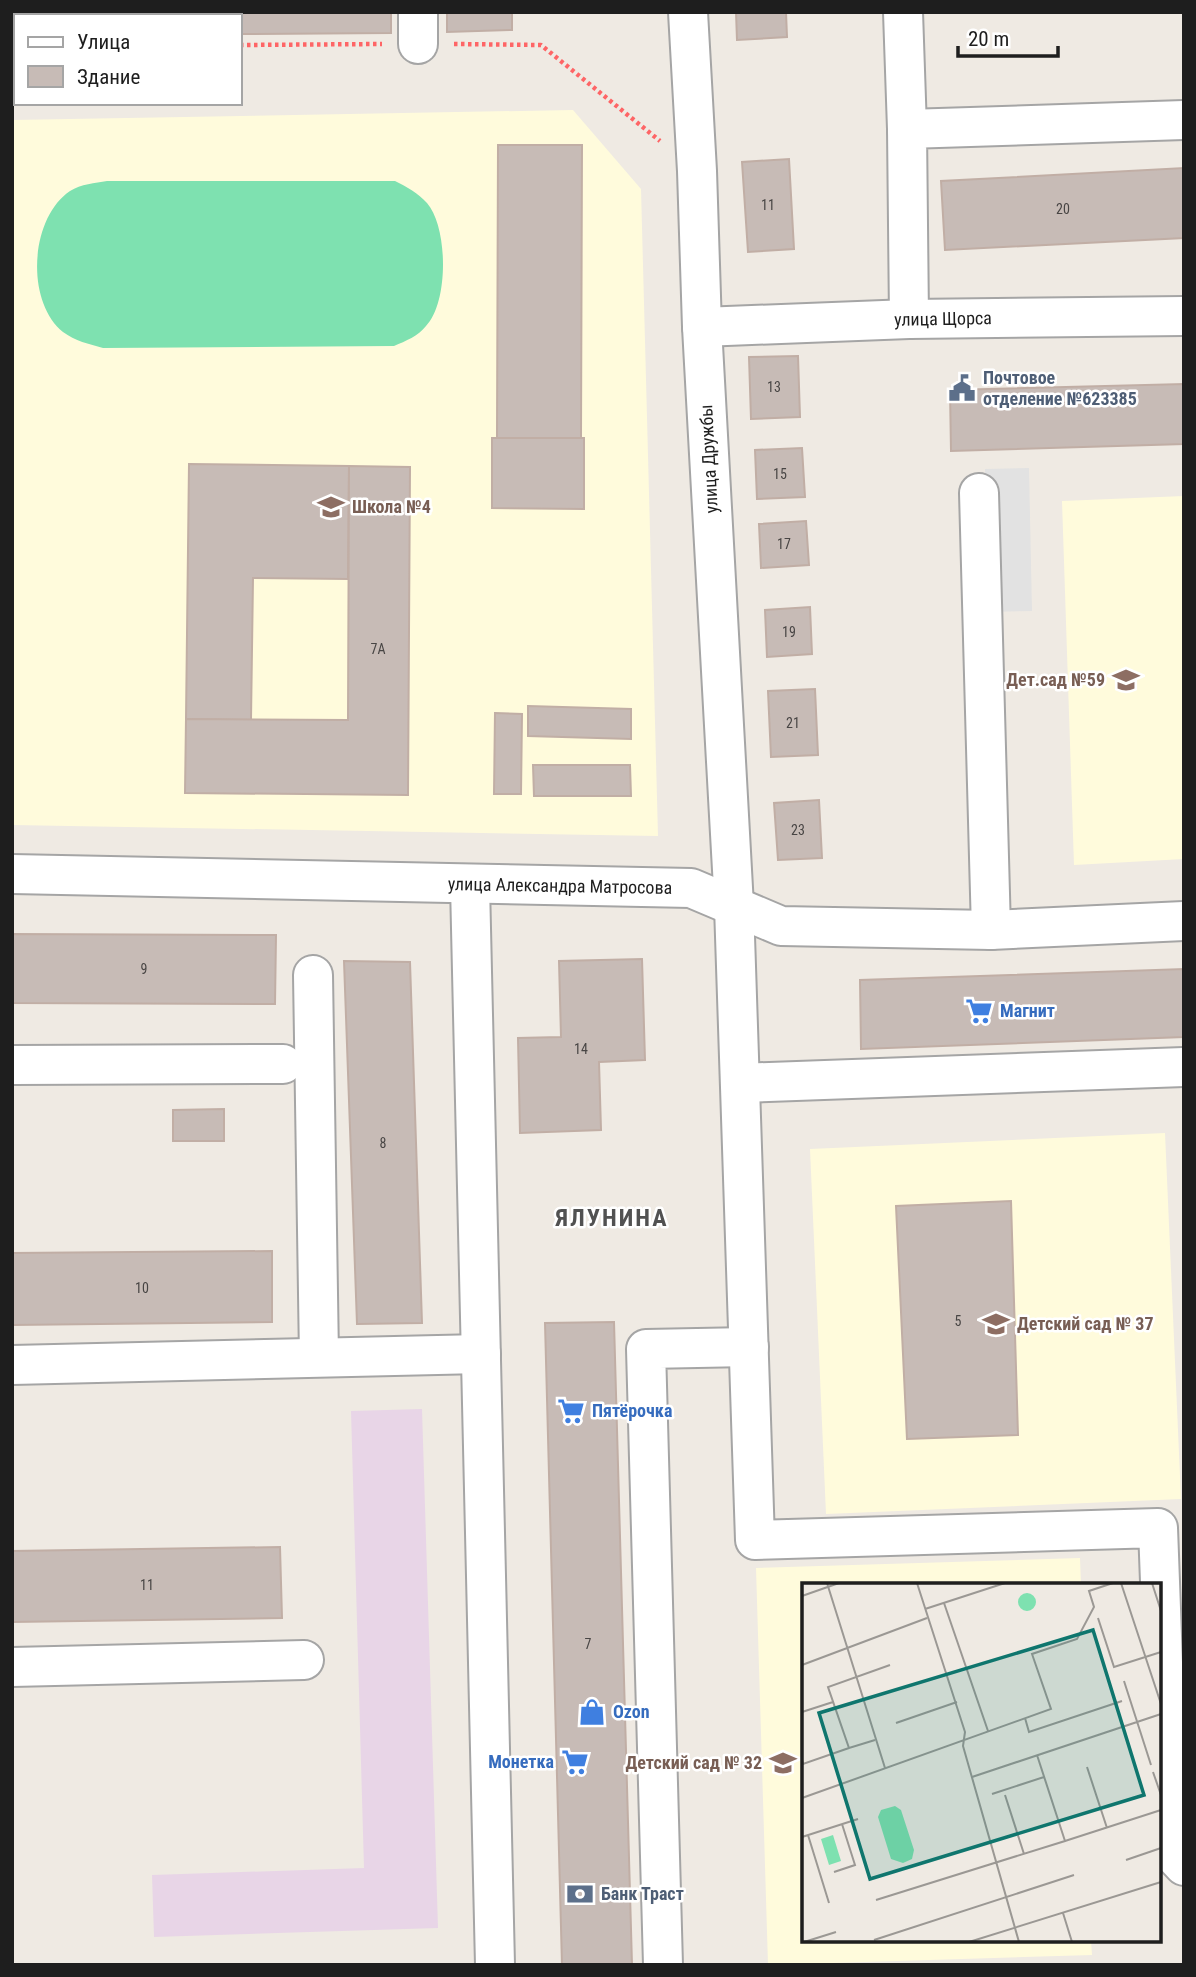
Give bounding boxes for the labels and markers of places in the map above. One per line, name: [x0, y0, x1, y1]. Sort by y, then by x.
place label: Почтовое отделение №623385: [983, 367, 1137, 409]
public building icon: Почтовое отделение №623385: [947, 373, 977, 403]
school or university icon: Школа №4: [316, 492, 346, 522]
place label: Школа №4: [352, 496, 431, 517]
school or university icon: Дет.сад №59: [1111, 665, 1141, 695]
place label: Дет.сад №59: [1006, 669, 1105, 690]
supermarket icon: Магнит: [964, 996, 994, 1026]
place label: Магнит: [1000, 1000, 1055, 1021]
school or university icon: Детский сад № 37: [981, 1309, 1011, 1339]
place label: Детский сад № 37: [1017, 1313, 1154, 1334]
supermarket icon: Пятёрочка: [556, 1396, 586, 1426]
place label: Пятёрочка: [592, 1400, 672, 1421]
shop icon: Ozon: [577, 1697, 607, 1727]
place label: Ozon: [613, 1701, 650, 1722]
supermarket icon: Монетка: [560, 1747, 590, 1777]
school or university icon: Детский сад № 32: [768, 1748, 798, 1778]
place label: Монетка: [488, 1751, 554, 1772]
place label: Детский сад № 32: [625, 1752, 762, 1773]
bank icon: Банк Траст: [565, 1879, 595, 1909]
place label: Банк Траст: [601, 1883, 684, 1904]

